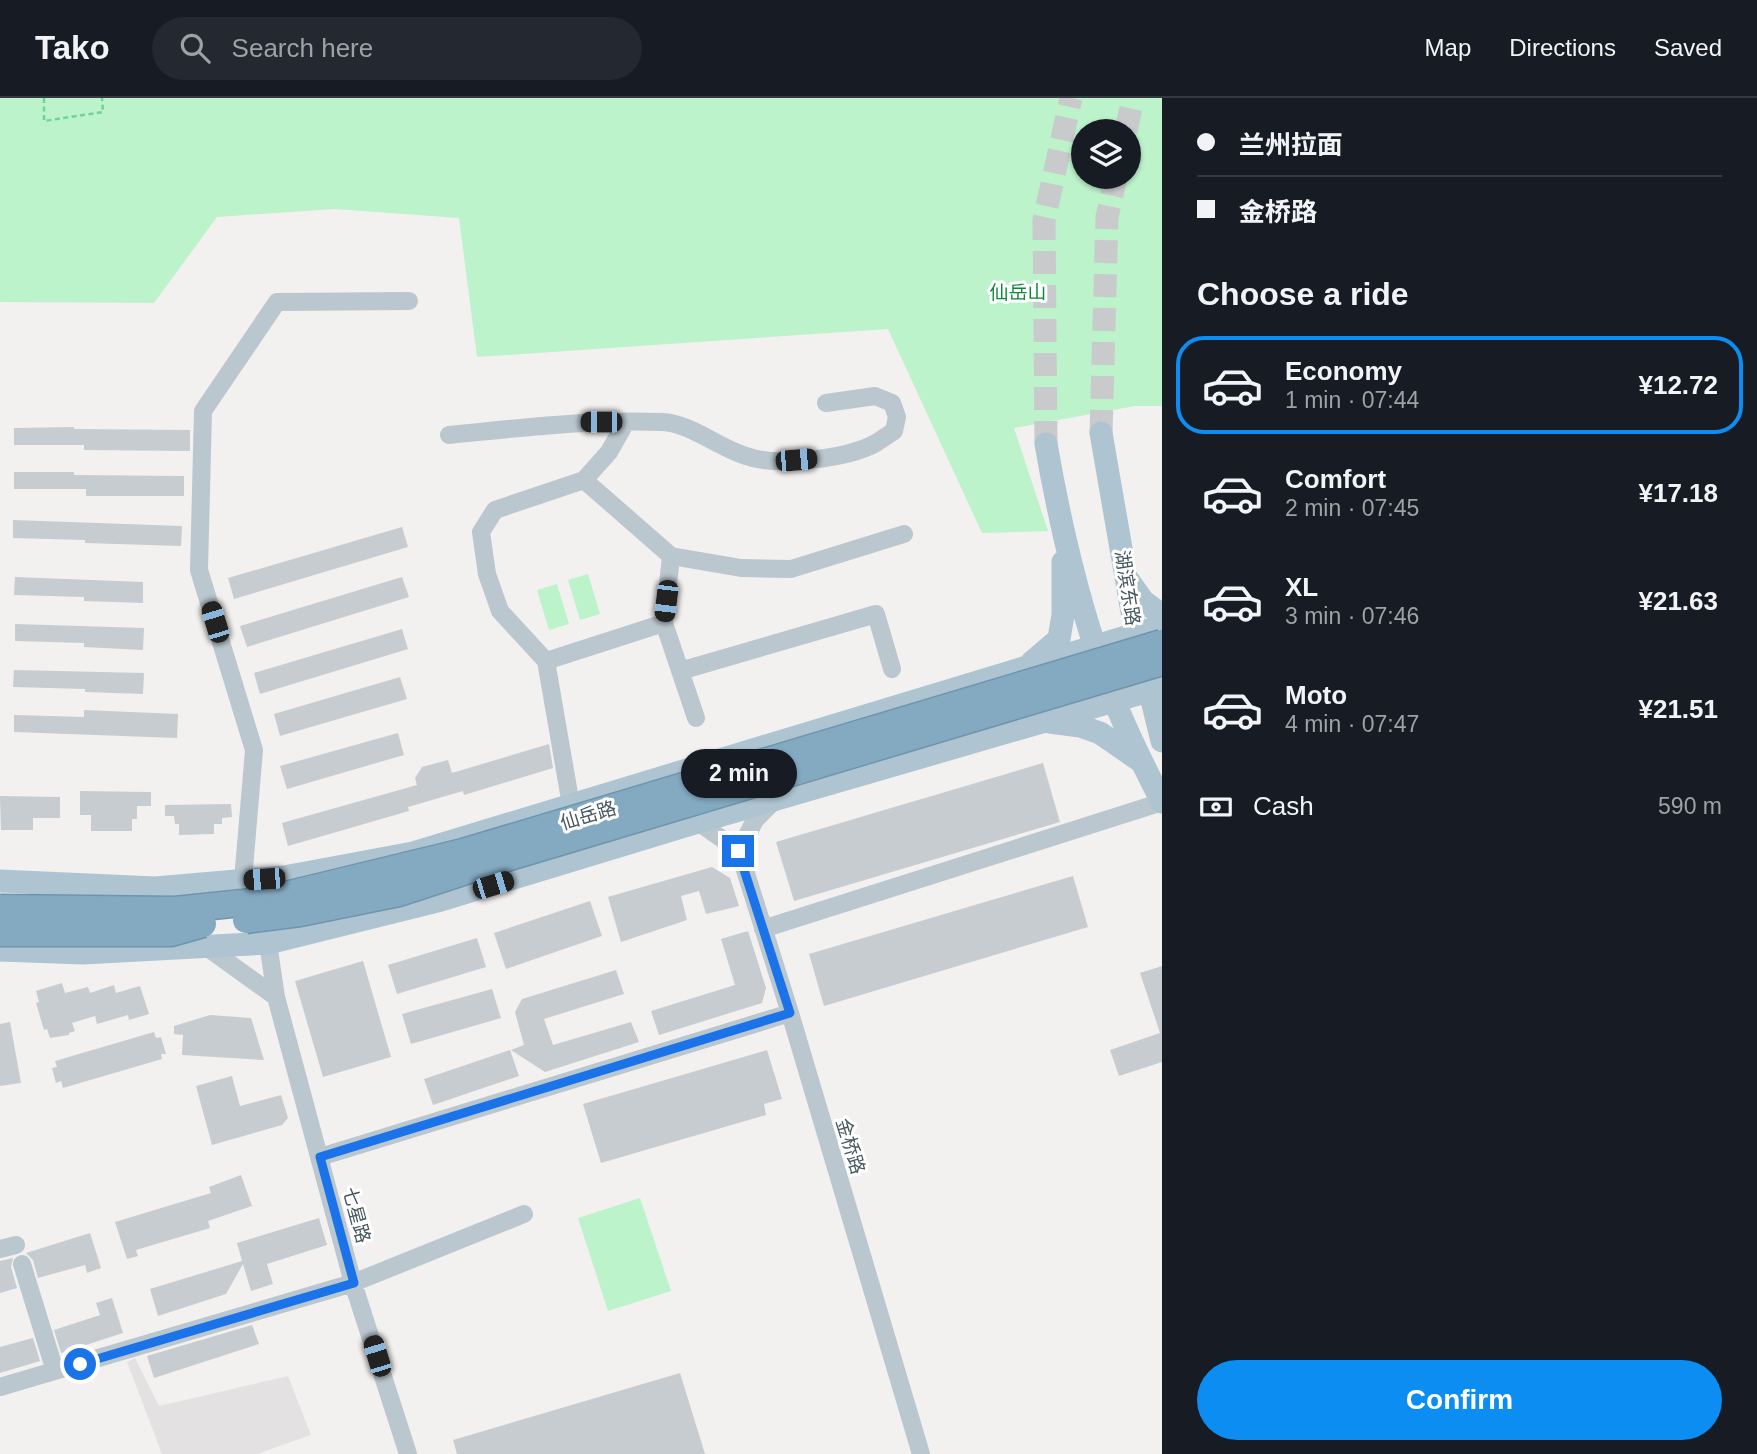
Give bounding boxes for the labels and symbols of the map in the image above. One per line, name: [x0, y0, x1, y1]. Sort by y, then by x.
park label: 仙岳山: [989, 282, 1047, 303]
car: [581, 412, 623, 433]
car: [775, 448, 818, 472]
street label: 湖滨东路: [1111, 549, 1144, 627]
car: [654, 579, 679, 623]
car: [199, 599, 232, 645]
callout: 2 min: [680, 750, 796, 798]
street label: 仙岳路: [558, 797, 618, 834]
route end: [722, 835, 754, 867]
car: [243, 867, 286, 891]
car: [470, 869, 517, 901]
street label: 金桥路: [832, 1116, 869, 1176]
street label: 七星路: [339, 1185, 374, 1245]
car: [361, 1333, 394, 1379]
route start: [64, 1348, 96, 1380]

